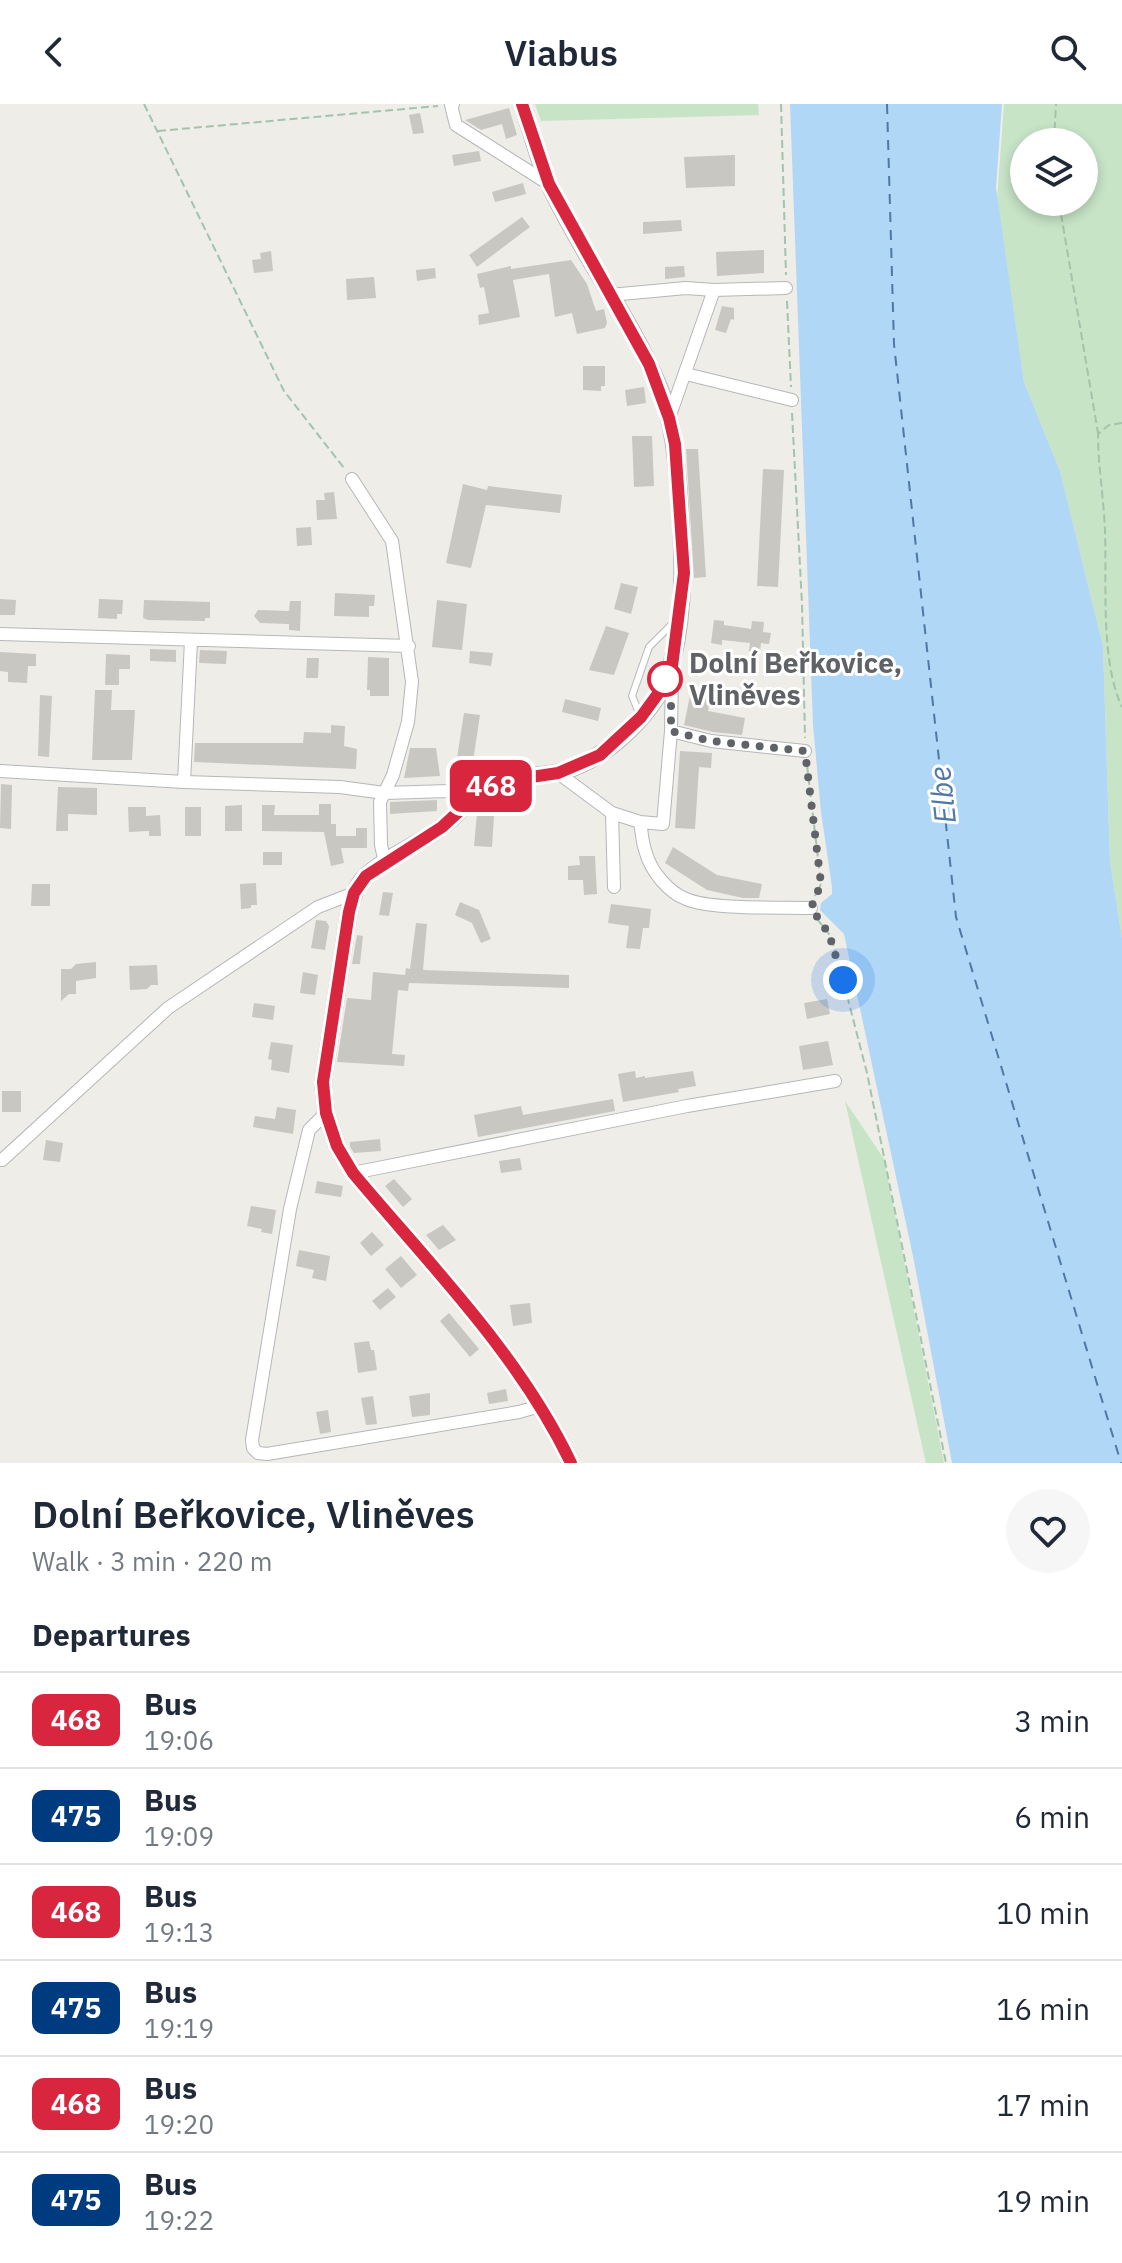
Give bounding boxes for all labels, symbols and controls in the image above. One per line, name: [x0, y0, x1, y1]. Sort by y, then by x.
text: Viabus: [504, 29, 618, 76]
icon: back: [32, 30, 76, 74]
icon: search: [1046, 30, 1090, 74]
map controls: [1010, 128, 1098, 216]
button: layers: [1010, 128, 1098, 216]
place label: Dolní Beřkovice, Vliněves: [689, 644, 902, 713]
marker: Dolní Beřkovice, Vliněves: [648, 662, 682, 696]
line badge: 468: [445, 760, 537, 812]
water label: Elbe: [919, 765, 964, 826]
text: 468: [466, 767, 516, 804]
your location: [823, 960, 863, 1000]
text: Dolní Beřkovice, Vliněves: [32, 1489, 475, 1538]
button: heart: [1006, 1489, 1090, 1573]
text: Walk · 3 min · 220 m: [32, 1544, 272, 1578]
text: Departures: [32, 1615, 191, 1654]
text: Bus: [144, 1684, 197, 1723]
text: 468: [51, 1701, 101, 1738]
text: 3 min: [1014, 1701, 1090, 1740]
text: 19:06: [144, 1723, 214, 1757]
text: Bus: [144, 1780, 197, 1819]
text: 475: [51, 1797, 101, 1834]
text: 6 min: [1014, 1797, 1090, 1836]
text: 19:09: [144, 1819, 214, 1853]
text: Bus: [144, 1876, 197, 1915]
text: 468: [51, 1893, 101, 1930]
text: 10 min: [996, 1893, 1090, 1932]
text: 19:13: [144, 1915, 214, 1949]
text: Bus: [144, 1972, 197, 2011]
text: 475: [51, 1989, 101, 2026]
text: 16 min: [996, 1989, 1090, 2028]
text: 19:19: [144, 2011, 214, 2045]
text: Bus: [144, 2068, 197, 2107]
text: 468: [51, 2085, 101, 2122]
text: 17 min: [996, 2085, 1090, 2124]
text: 19:20: [144, 2107, 214, 2141]
text: Bus: [144, 2164, 197, 2203]
text: 475: [51, 2181, 101, 2218]
text: 19 min: [996, 2181, 1090, 2220]
text: 19:22: [144, 2203, 214, 2237]

